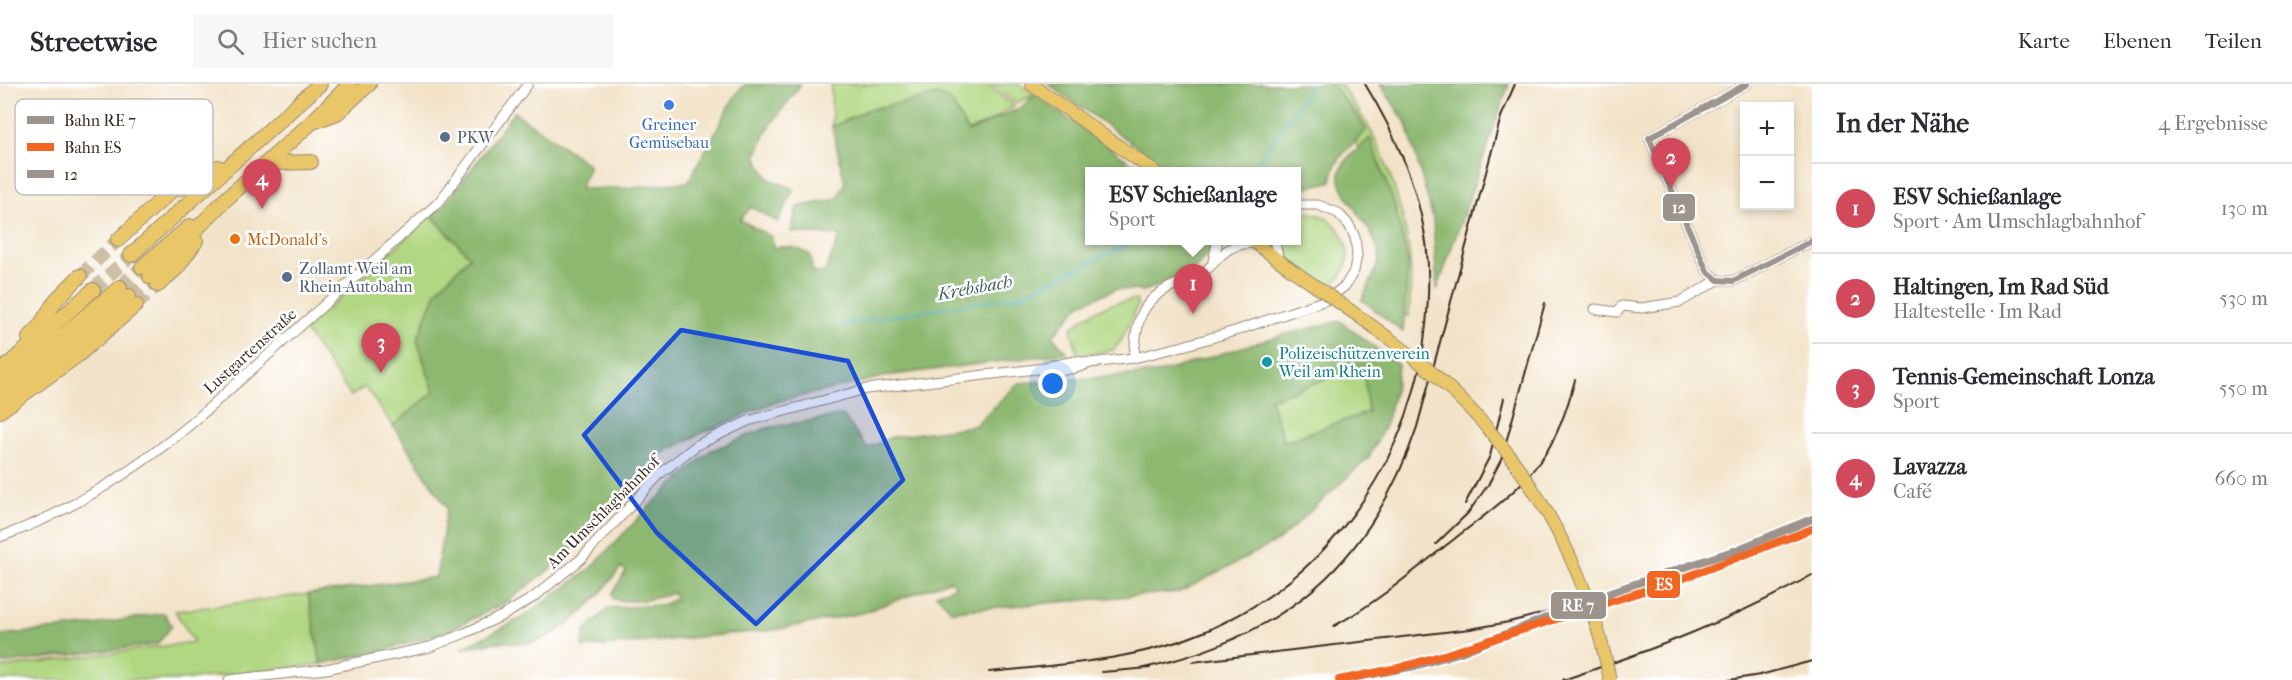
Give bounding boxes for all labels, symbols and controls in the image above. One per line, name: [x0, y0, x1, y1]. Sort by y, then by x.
search box: [193, 14, 613, 68]
text: Streetwise: [30, 25, 157, 58]
icon: search: [214, 25, 247, 58]
text: Hier suchen: [262, 28, 377, 54]
text: Karte: [2018, 29, 2070, 53]
text: Ebenen: [2103, 29, 2172, 53]
text: Teilen: [2205, 29, 2262, 53]
marker: Greiner Gemüsebau: [662, 98, 676, 112]
legend: [15, 99, 213, 195]
map controls: [1740, 102, 1794, 210]
button: +: [1740, 102, 1794, 156]
text: In der Nähe: [1836, 108, 1969, 139]
text: Bahn RE 7: [64, 111, 136, 130]
text: 4 Ergebnisse: [2158, 112, 2268, 135]
place label: Greiner Gemüsebau: [629, 115, 709, 152]
place label: PKW: [457, 128, 495, 147]
marker: PKW: [438, 130, 452, 144]
text: Bahn ES: [64, 138, 122, 157]
pin: 2: [1652, 138, 1690, 188]
button: −: [1740, 156, 1794, 210]
pin: 4: [242, 160, 282, 209]
text: 12: [64, 165, 78, 184]
popup: [1085, 167, 1301, 245]
text: ESV Schießanlage: [1109, 182, 1277, 208]
text: ESV Schießanlage: [1893, 184, 2061, 210]
line badge: 12: [1662, 193, 1696, 222]
text: 1: [1852, 197, 1859, 220]
text: 130 m: [2221, 197, 2268, 220]
text: 12: [1672, 198, 1686, 217]
text: Sport: [1109, 208, 1156, 231]
text: Sport · Am Umschlagbahnhof: [1893, 210, 2142, 233]
place label: McDonald's: [247, 230, 328, 249]
marker: McDonald's: [228, 232, 242, 246]
place label: Zollamt Weil am Rhein-Autobahn: [299, 259, 413, 296]
pin: 1: [1174, 264, 1212, 314]
marker: Zollamt Weil am Rhein-Autobahn: [280, 270, 294, 284]
water label: Krebsbach: [934, 271, 1014, 305]
text: Haltingen, Im Rad Süd: [1893, 274, 2109, 300]
text: 2: [1850, 287, 1861, 310]
text: 530 m: [2219, 287, 2268, 310]
text: Haltestelle · Im Rad: [1893, 300, 2062, 323]
street label: Lustgartenstraße: [200, 304, 300, 398]
pin: 3: [362, 324, 400, 373]
place label: Polizeischützenverein Weil am Rhein: [1278, 344, 1430, 381]
marker: Polizeischützenverein Weil am Rhein: [1260, 355, 1274, 369]
text: Tennis-Gemeinschaft Lonza: [1893, 364, 2155, 390]
your location: [1038, 369, 1067, 398]
text: 3: [1851, 377, 1860, 400]
text: 550 m: [2219, 377, 2268, 400]
text: Sport: [1893, 390, 1940, 413]
street label: Am Umschlagbahnhof: [542, 449, 666, 573]
text: Lavazza: [1893, 454, 1967, 480]
text: 4: [1850, 467, 1861, 490]
text: 660 m: [2214, 467, 2268, 490]
text: Café: [1893, 480, 1932, 503]
line badge: ES: [1646, 570, 1681, 599]
text: ES: [1655, 575, 1673, 594]
line badge: RE 7: [1550, 591, 1607, 620]
text: RE 7: [1562, 596, 1595, 615]

